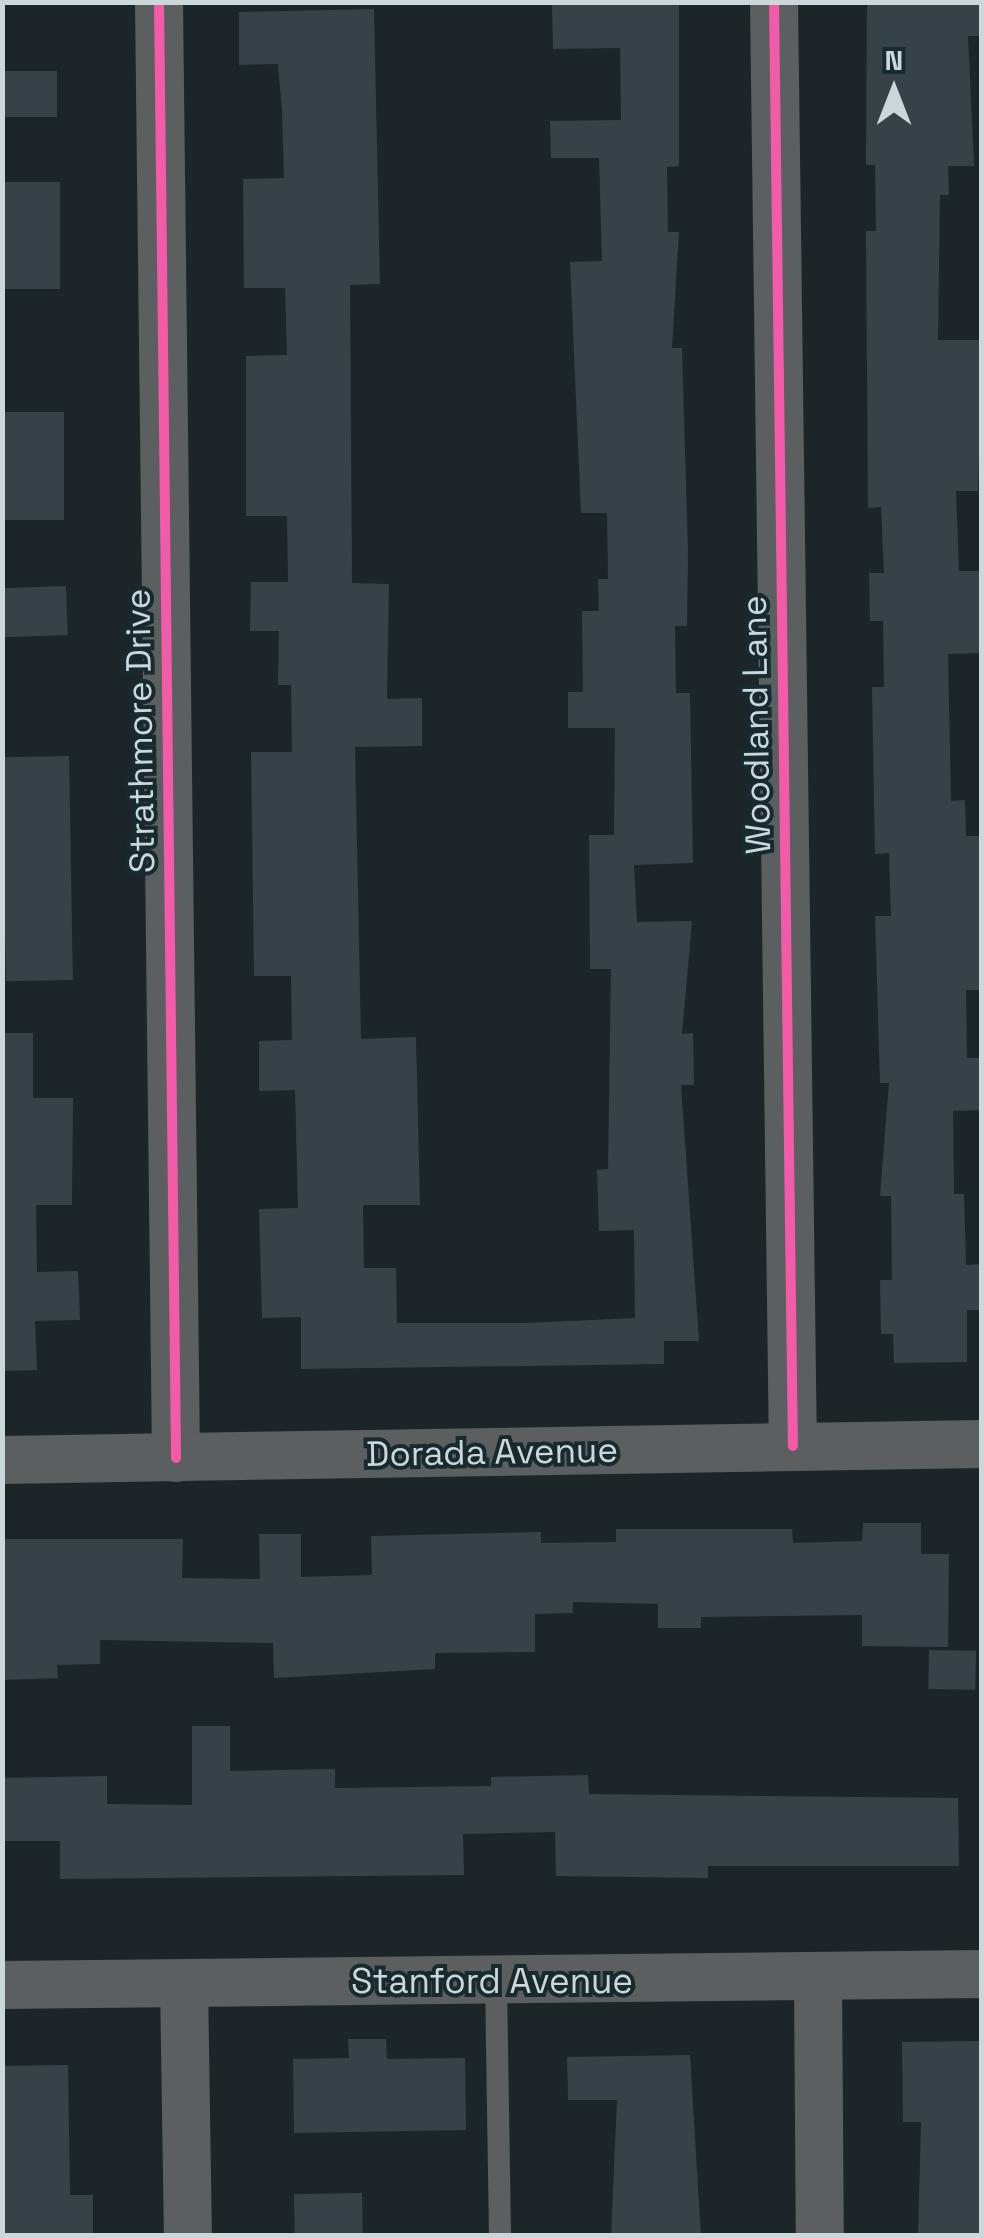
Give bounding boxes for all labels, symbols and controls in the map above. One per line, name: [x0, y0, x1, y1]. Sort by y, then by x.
north arrow: [844, 40, 944, 140]
text: N: [885, 42, 903, 78]
street label: Strathmore Drive: [117, 588, 163, 874]
street label: Woodland Lane: [733, 595, 779, 855]
street label: Dorada Avenue: [365, 1429, 619, 1475]
street label: Stanford Avenue: [351, 1960, 633, 2002]

